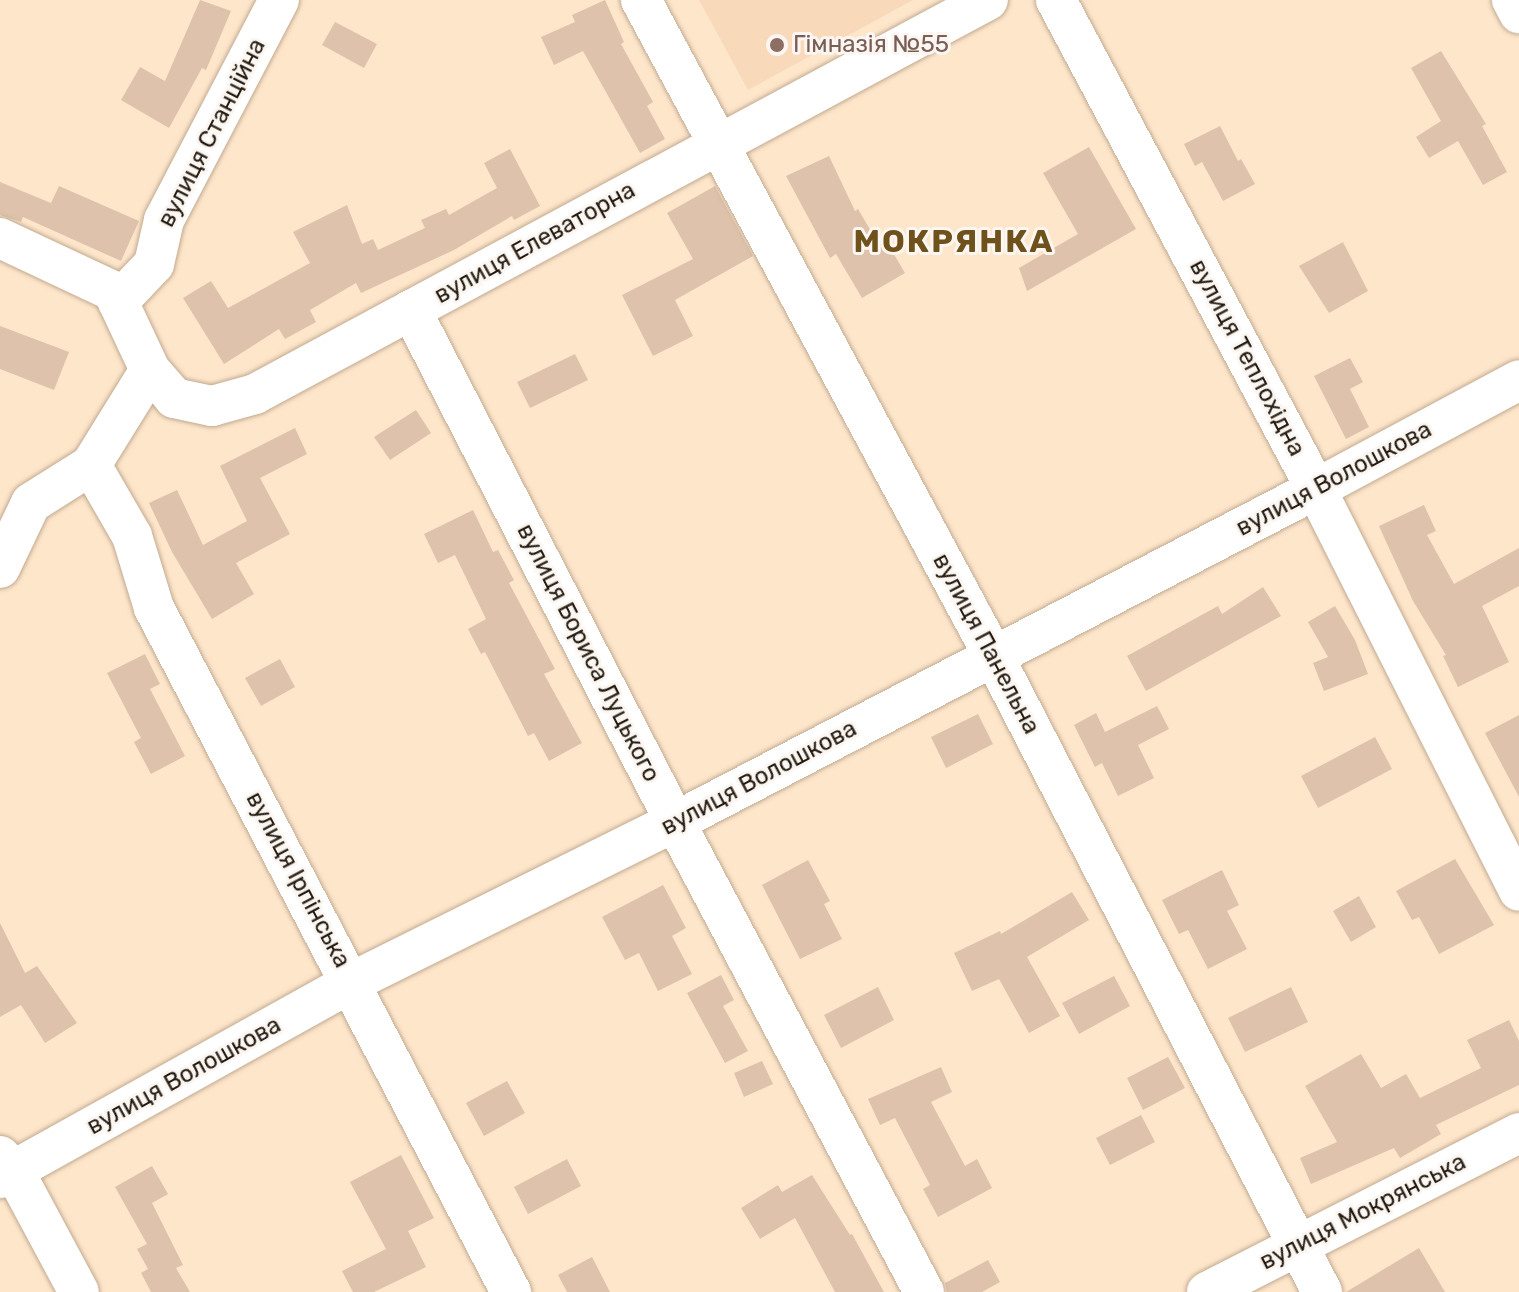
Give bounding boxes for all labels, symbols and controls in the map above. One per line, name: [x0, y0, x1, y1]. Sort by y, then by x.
place label: Гімназія №55: [793, 31, 949, 59]
street label: вулиця Станційна: [152, 34, 272, 232]
marker: Гімназія №55: [768, 36, 786, 54]
street label: вулиця Елеваторна: [430, 176, 640, 310]
district label: МОКРЯНКА: [854, 222, 1054, 260]
street label: вулиця Теплохідна: [1183, 255, 1311, 461]
street label: вулиця Волошкова: [1231, 415, 1437, 543]
street label: вулиця Бориса Луцького: [510, 519, 666, 787]
street label: вулиця Панельна: [926, 549, 1046, 739]
street label: вулиця Волошкова: [656, 714, 862, 842]
street label: вулиця Ірпінська: [239, 787, 357, 973]
street label: вулиця Волошкова: [82, 1011, 286, 1141]
street label: вулиця Мокрянська: [1255, 1148, 1471, 1276]

